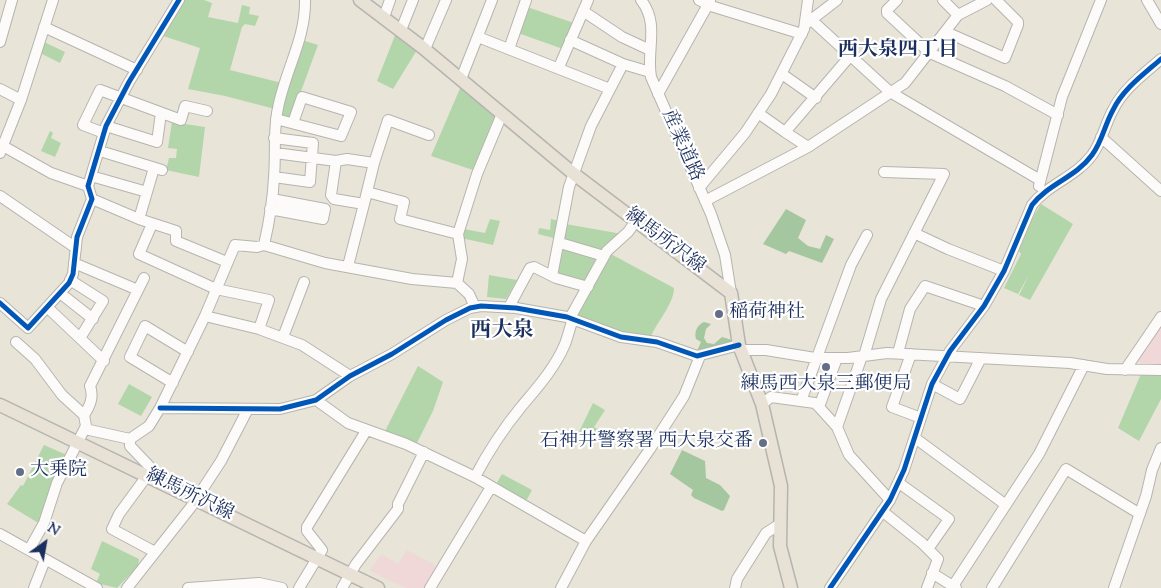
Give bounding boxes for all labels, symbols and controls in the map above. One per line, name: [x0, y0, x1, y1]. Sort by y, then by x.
district label: 西大泉四丁目: [838, 40, 958, 64]
street label: 産業道路: [655, 107, 707, 185]
street label: 練馬所沢線: [619, 204, 709, 280]
place label: 稲荷神社: [729, 303, 805, 325]
marker: 稲荷神社: [713, 308, 725, 320]
district label: 西大泉: [471, 319, 533, 345]
marker: 練馬西大泉三郵便局: [820, 361, 832, 373]
place label: 練馬西大泉三郵便局: [741, 375, 911, 397]
place label: 石神井警察署 西大泉交番: [540, 432, 753, 454]
marker: 石神井警察署 西大泉交番: [757, 437, 769, 449]
place label: 大乗院: [30, 461, 87, 483]
street label: 練馬所沢線: [141, 465, 237, 527]
marker: 大乗院: [14, 466, 26, 478]
north arrow: [20, 518, 70, 568]
text: N: [43, 519, 63, 542]

